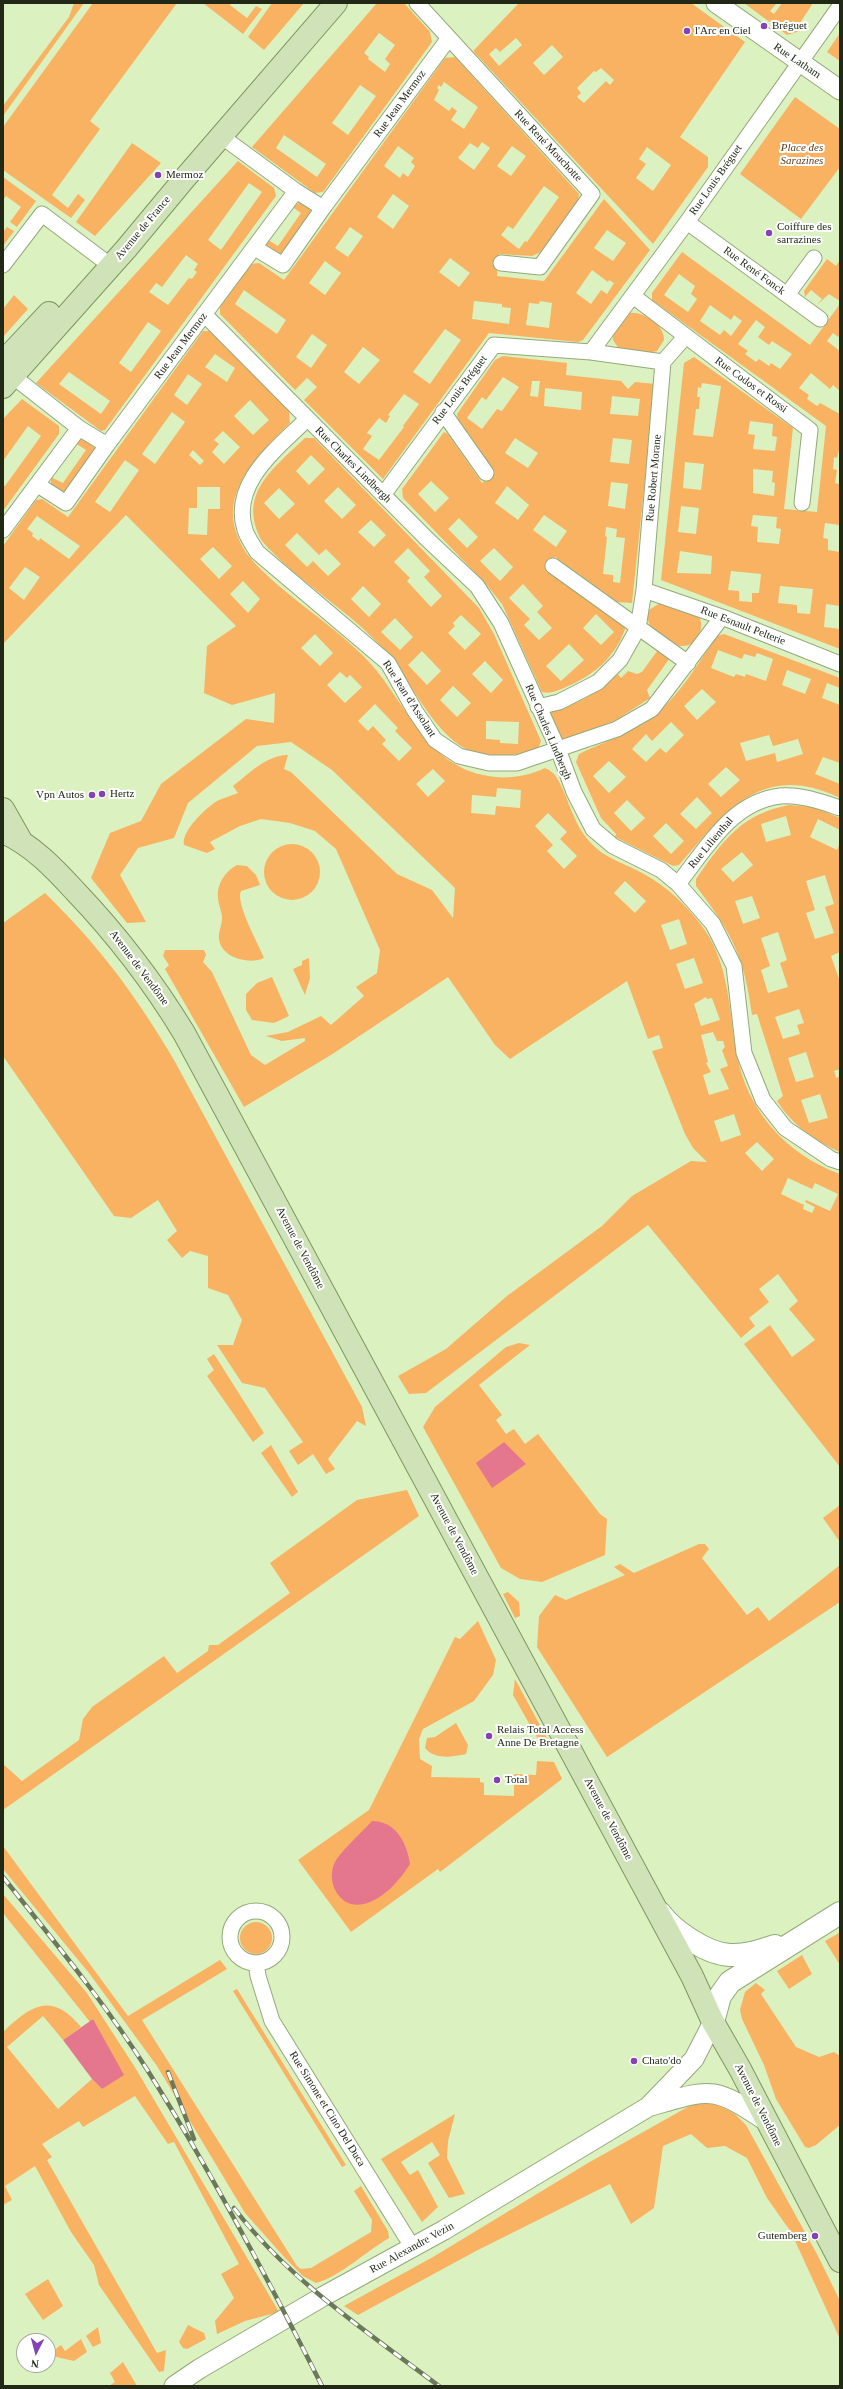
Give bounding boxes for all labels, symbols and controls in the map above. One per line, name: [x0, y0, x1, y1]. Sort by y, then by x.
place label: Bréguet: [772, 19, 807, 33]
marker: Bréguet: [759, 21, 769, 31]
place label: l'Arc en Ciel: [695, 24, 751, 38]
marker: l'Arc en Ciel: [682, 26, 692, 36]
street label: Rue Latham: [771, 40, 823, 82]
street label: Rue Jean Mermoz: [371, 68, 429, 140]
street label: Rue René Mouchotte: [511, 107, 585, 185]
park label: Place des Sarazines: [781, 141, 823, 167]
street label: Rue Louis Bréguet: [687, 142, 745, 218]
place label: Mermoz: [166, 168, 203, 182]
marker: Mermoz: [153, 170, 163, 180]
street label: Avenue de France: [112, 193, 174, 263]
place label: Coiffure des sarrazines: [777, 220, 831, 246]
marker: Coiffure des sarrazines: [764, 228, 774, 238]
street label: Rue René Fonck: [720, 244, 788, 298]
street label: Rue Jean Mermoz: [152, 310, 210, 382]
street label: Rue Louis Bréguet: [430, 353, 490, 427]
street label: Rue Codos et Rossi: [712, 354, 790, 416]
street label: Rue Charles Lindbergh: [312, 424, 394, 506]
street label: Rue Robert Morane: [644, 434, 664, 522]
street label: Rue Esnault Pelterie: [699, 604, 787, 648]
street label: Rue Jean d'Assolant: [379, 658, 439, 740]
street label: Rue Charles Lindbergh: [522, 682, 574, 782]
place label: Hertz: [110, 787, 134, 801]
place label: Vpn Autos: [36, 788, 84, 802]
marker: Hertz: [97, 789, 107, 799]
marker: Vpn Autos: [87, 790, 97, 800]
street label: Rue Lilienthal: [686, 815, 736, 871]
street label: Avenue de Vendôme: [106, 928, 172, 1008]
street label: Avenue de Vendôme: [273, 1205, 327, 1291]
street label: Avenue de Vendôme: [427, 1491, 481, 1577]
place label: Relais Total Access Anne De Bretagne: [497, 1723, 584, 1749]
marker: Relais Total Access Anne De Bretagne: [484, 1731, 494, 1741]
place label: Total: [505, 1773, 527, 1787]
marker: Total: [492, 1775, 502, 1785]
street label: Avenue de Vendôme: [581, 1776, 635, 1862]
street label: Rue Simone et Cino Del Duca: [286, 2049, 368, 2169]
place label: Chato'do: [642, 2054, 681, 2068]
marker: Chato'do: [629, 2056, 639, 2066]
street label: Avenue de Vendôme: [732, 2062, 784, 2148]
street label: Rue Alexandre Vezin: [368, 2219, 456, 2277]
place label: Gutemberg: [758, 2229, 807, 2243]
marker: Gutemberg: [810, 2231, 820, 2241]
north arrow: [16, 2333, 56, 2373]
text: N: [30, 2358, 39, 2370]

